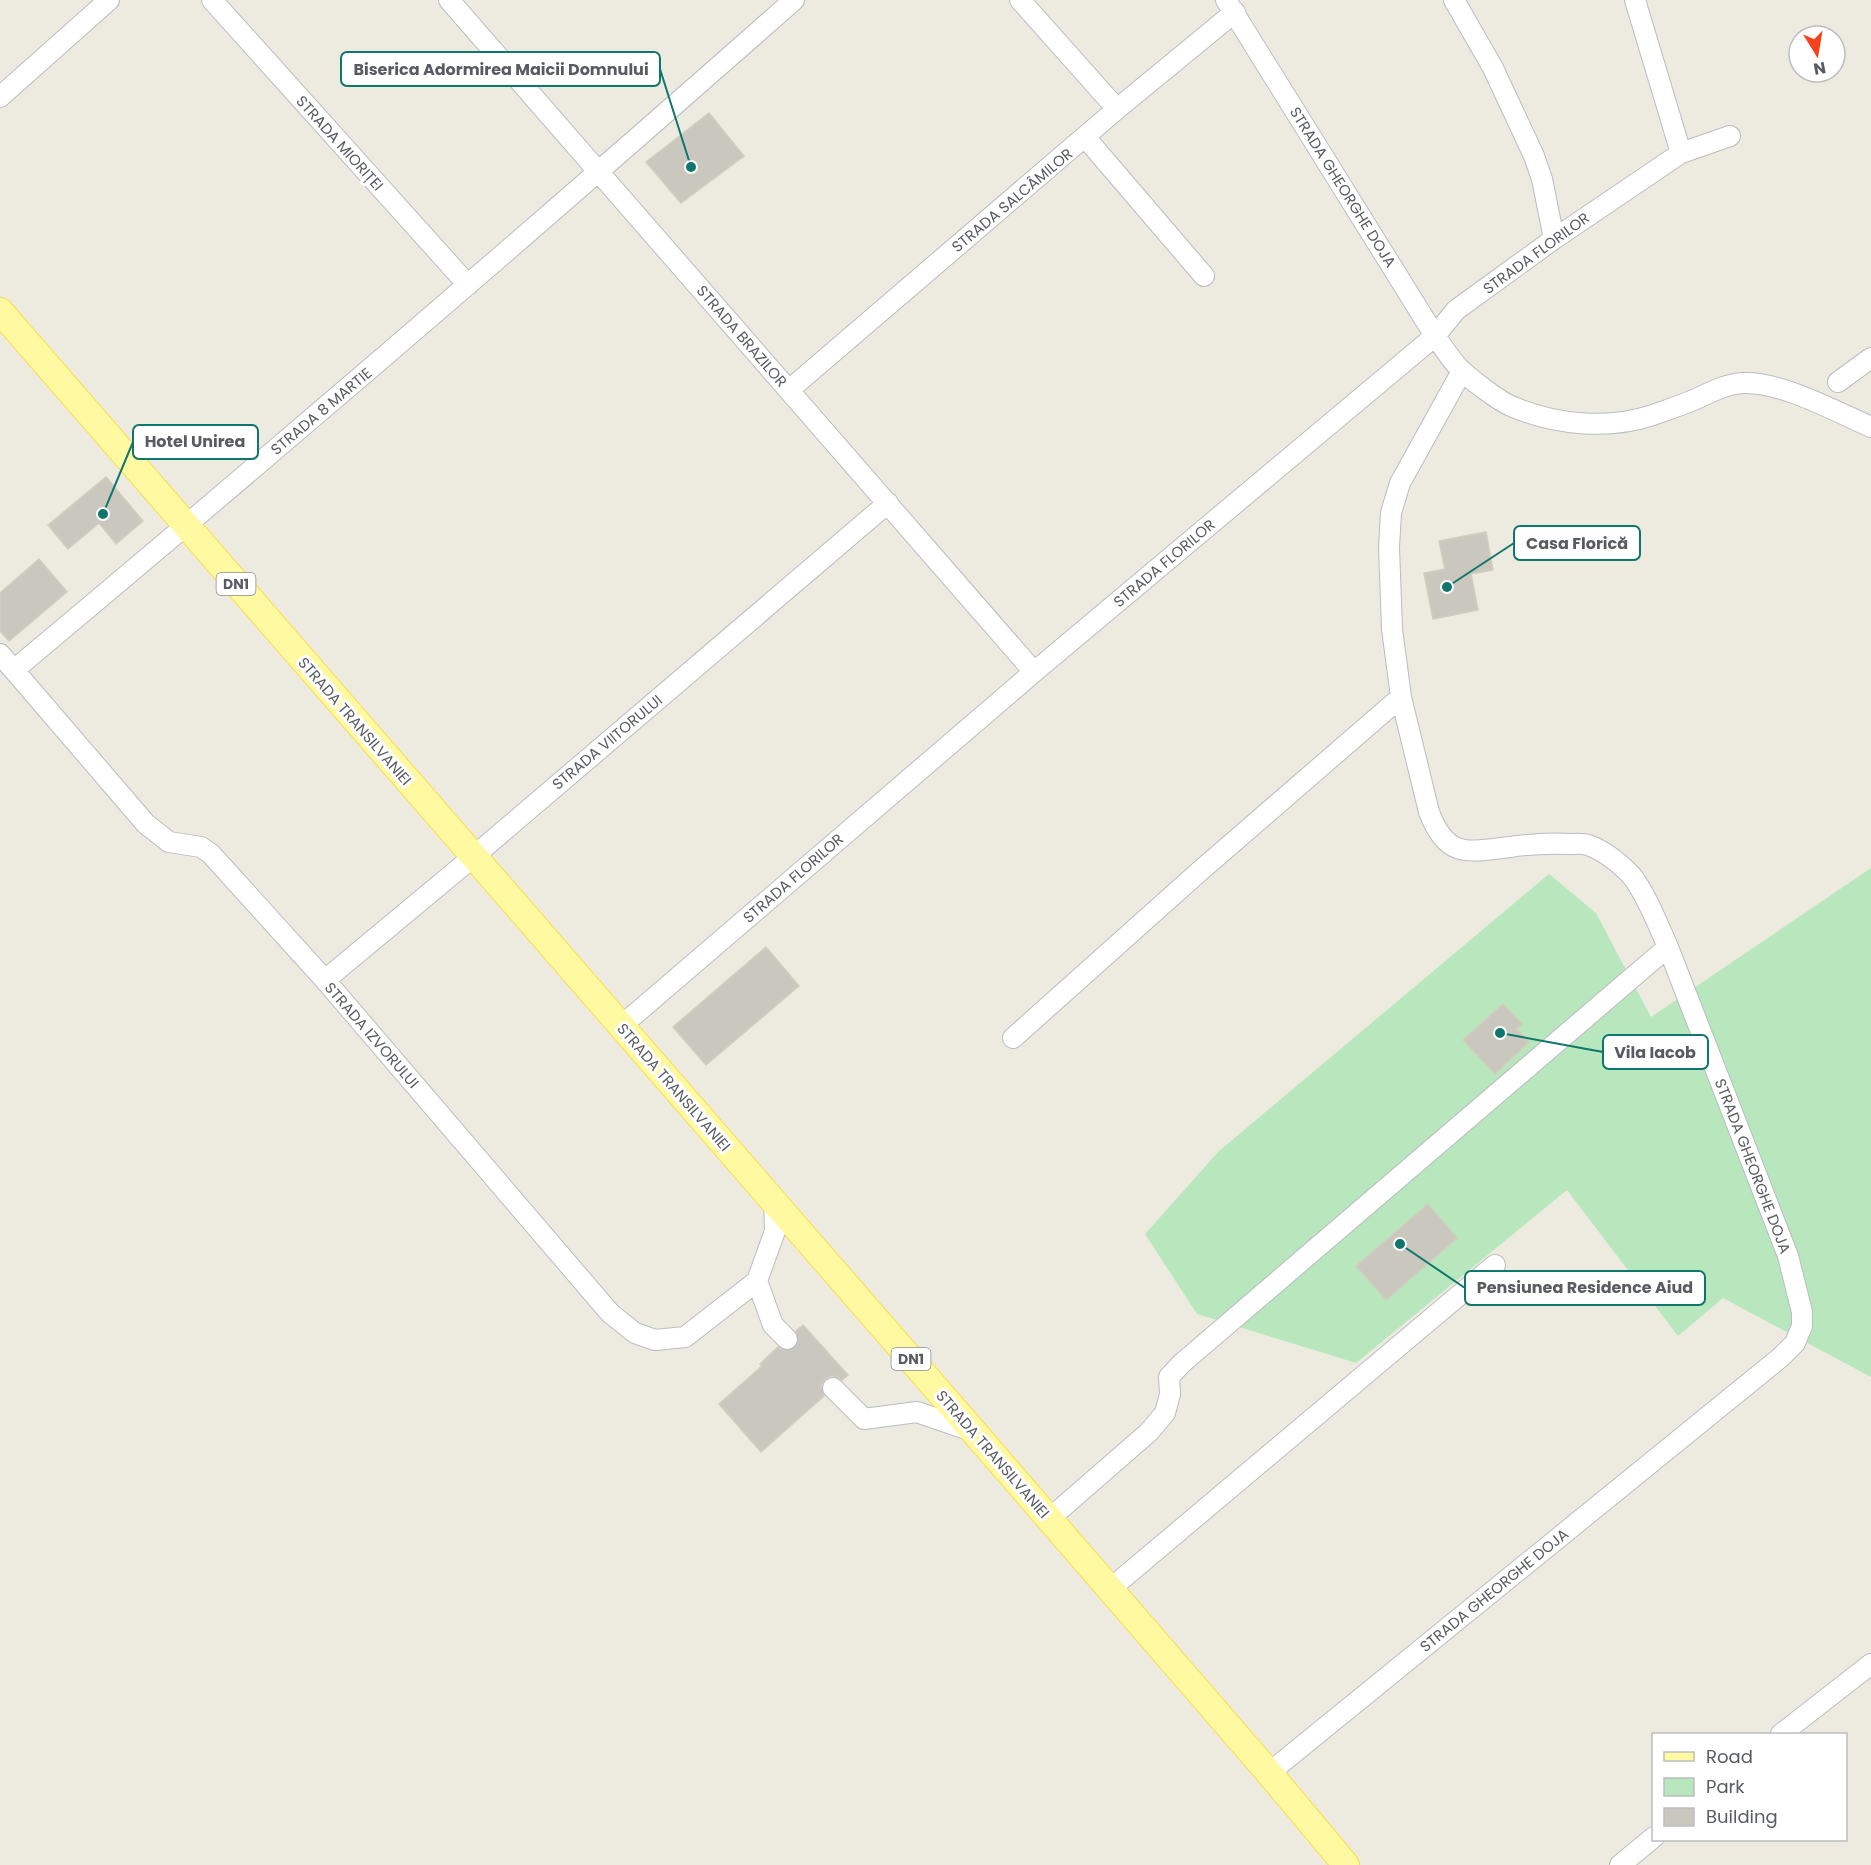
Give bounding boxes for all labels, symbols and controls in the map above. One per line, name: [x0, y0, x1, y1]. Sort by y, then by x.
north arrow: [1787, 24, 1847, 84]
callout: Biserica Adormirea Maicii Domnului: [341, 52, 660, 86]
text: N: [1812, 56, 1828, 81]
text: Biserica Adormirea Maicii Domnului: [353, 58, 649, 81]
street label: STRADA MIORIȚEI: [292, 91, 388, 195]
street label: STRADA GHEORGHE DOJA: [1285, 103, 1401, 271]
street label: STRADA SALCÂMILOR: [947, 143, 1077, 257]
street label: STRADA FLORILOR: [1478, 207, 1594, 299]
street label: STRADA BRAZILOR: [692, 281, 792, 391]
street label: STRADA 8 MARTIE: [266, 362, 376, 460]
callout: Hotel Unirea: [133, 425, 258, 459]
text: Hotel Unirea: [145, 430, 245, 453]
street label: STRADA FLORILOR: [1109, 514, 1219, 612]
callout: Casa Florică: [1514, 526, 1640, 560]
text: Casa Florică: [1526, 532, 1628, 555]
road number: DN1: [216, 573, 256, 595]
street label: STRADA TRANSILVANIEI: [293, 652, 417, 790]
street label: STRADA VIITORULUI: [547, 690, 667, 794]
street label: STRADA FLORILOR: [738, 828, 848, 928]
street label: STRADA IZVORULUI: [320, 977, 424, 1093]
street label: STRADA TRANSILVANIEI: [612, 1018, 736, 1156]
callout: Vila Iacob: [1603, 1035, 1708, 1069]
text: Vila Iacob: [1614, 1041, 1696, 1064]
street label: STRADA GHEORGHE DOJA: [1710, 1076, 1796, 1256]
callout: Pensiunea Residence Aiud: [1465, 1271, 1705, 1305]
text: Pensiunea Residence Aiud: [1477, 1276, 1693, 1299]
road number: DN1: [892, 1348, 930, 1370]
street label: STRADA TRANSILVANIEI: [931, 1385, 1055, 1523]
street label: STRADA GHEORGHE DOJA: [1415, 1523, 1573, 1657]
legend: [1652, 1733, 1847, 1841]
text: Road: [1706, 1744, 1753, 1769]
text: Park: [1706, 1774, 1745, 1799]
text: Building: [1706, 1804, 1778, 1829]

